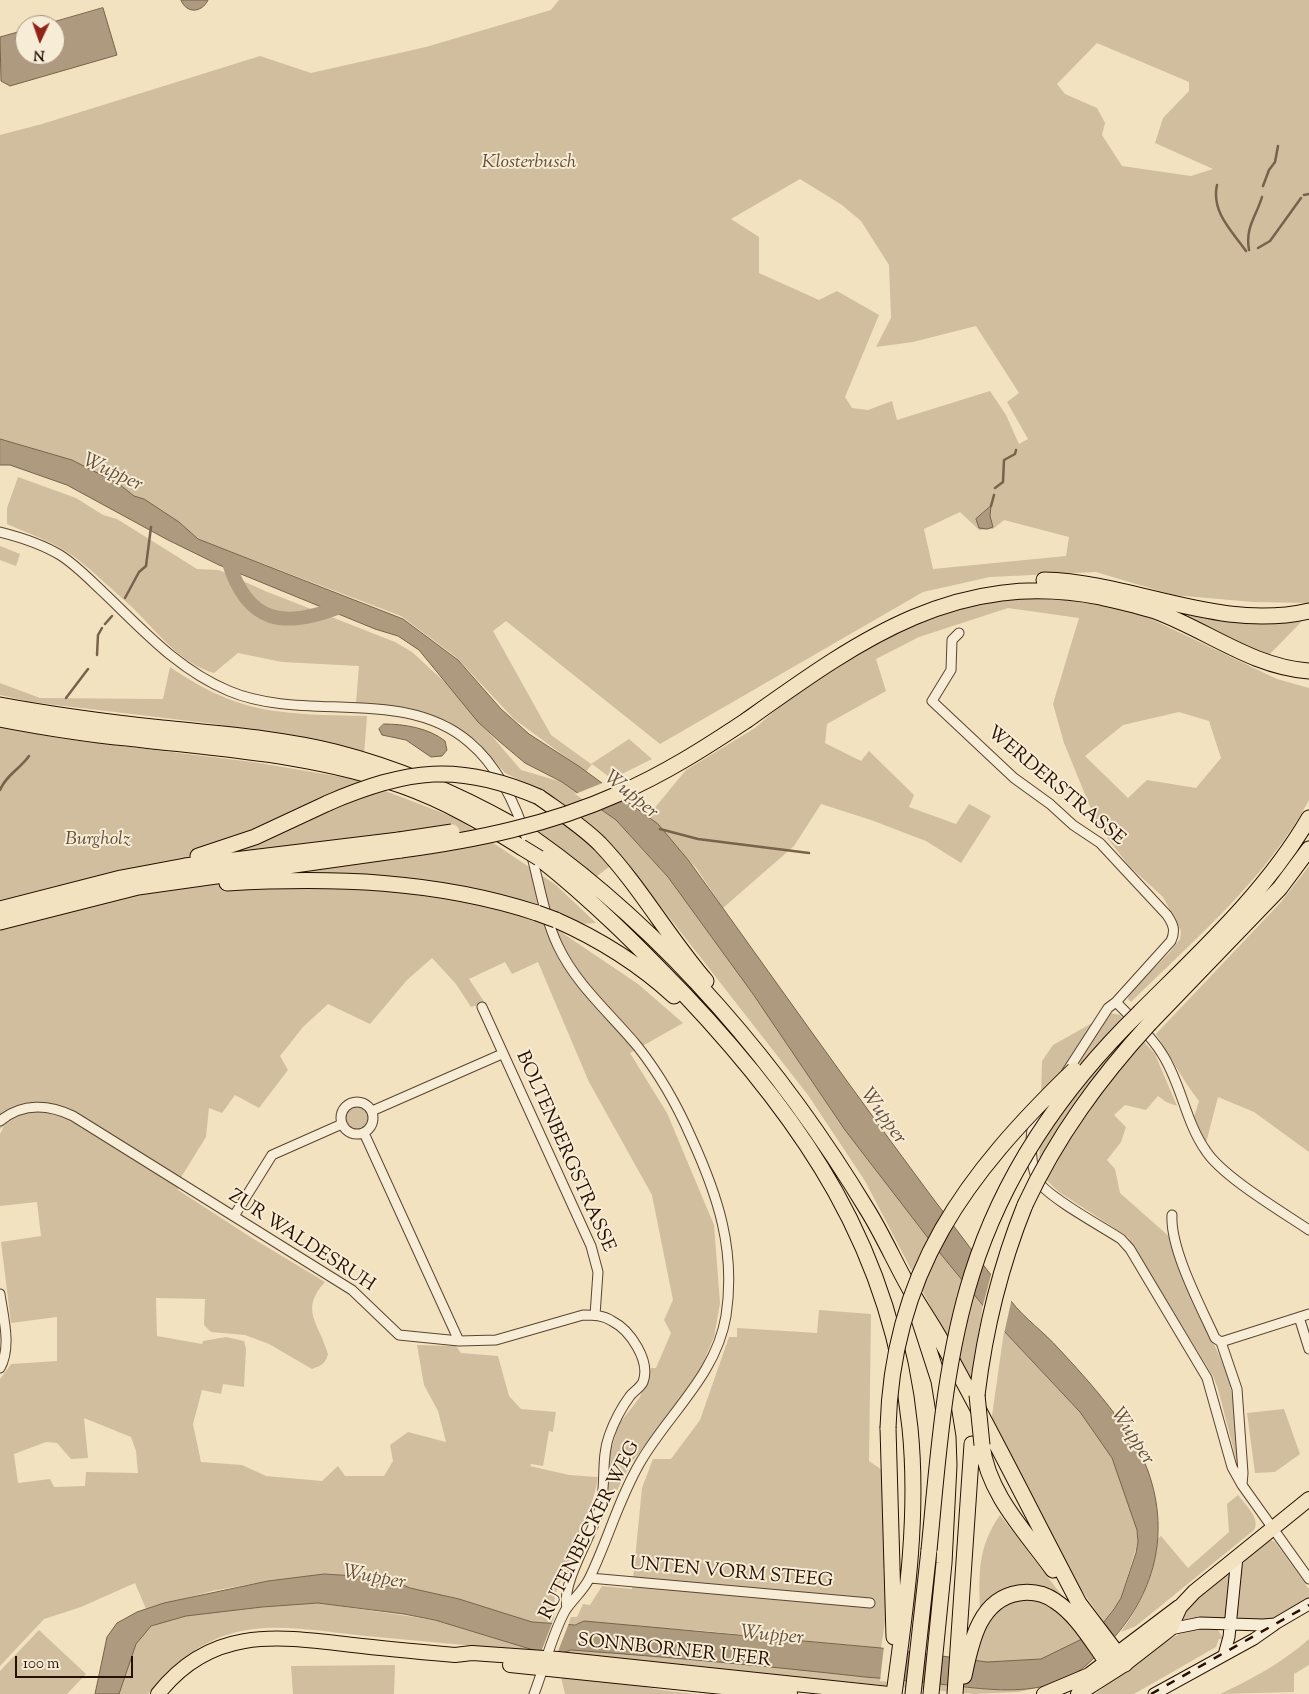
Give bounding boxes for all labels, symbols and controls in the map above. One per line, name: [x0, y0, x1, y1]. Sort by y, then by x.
north arrow: [15, 15, 65, 65]
text: N: [33, 44, 45, 64]
park label: Klosterbusch: [482, 153, 576, 175]
water label: Wupper: [78, 450, 146, 498]
street label: WERDERSTRASSE: [981, 722, 1129, 852]
water label: Wupper: [598, 767, 662, 825]
park label: Burgholz: [65, 830, 131, 852]
street label: BOLTENBERGSTRASSE: [509, 1048, 619, 1256]
water label: Wupper: [854, 1084, 910, 1150]
street label: ZUR WALDESRUH: [223, 1186, 379, 1298]
water label: Wupper: [1104, 1404, 1158, 1470]
street label: RUTENBECKER WEG: [536, 1438, 646, 1624]
street label: UNTEN VORM STEEG: [628, 1554, 834, 1594]
water label: Wupper: [341, 1562, 407, 1596]
water label: Wupper: [739, 1622, 805, 1652]
street label: SONNBORNER UFER: [576, 1630, 772, 1674]
scale bar: [18, 1646, 135, 1678]
text: 100 m: [23, 1654, 59, 1675]

